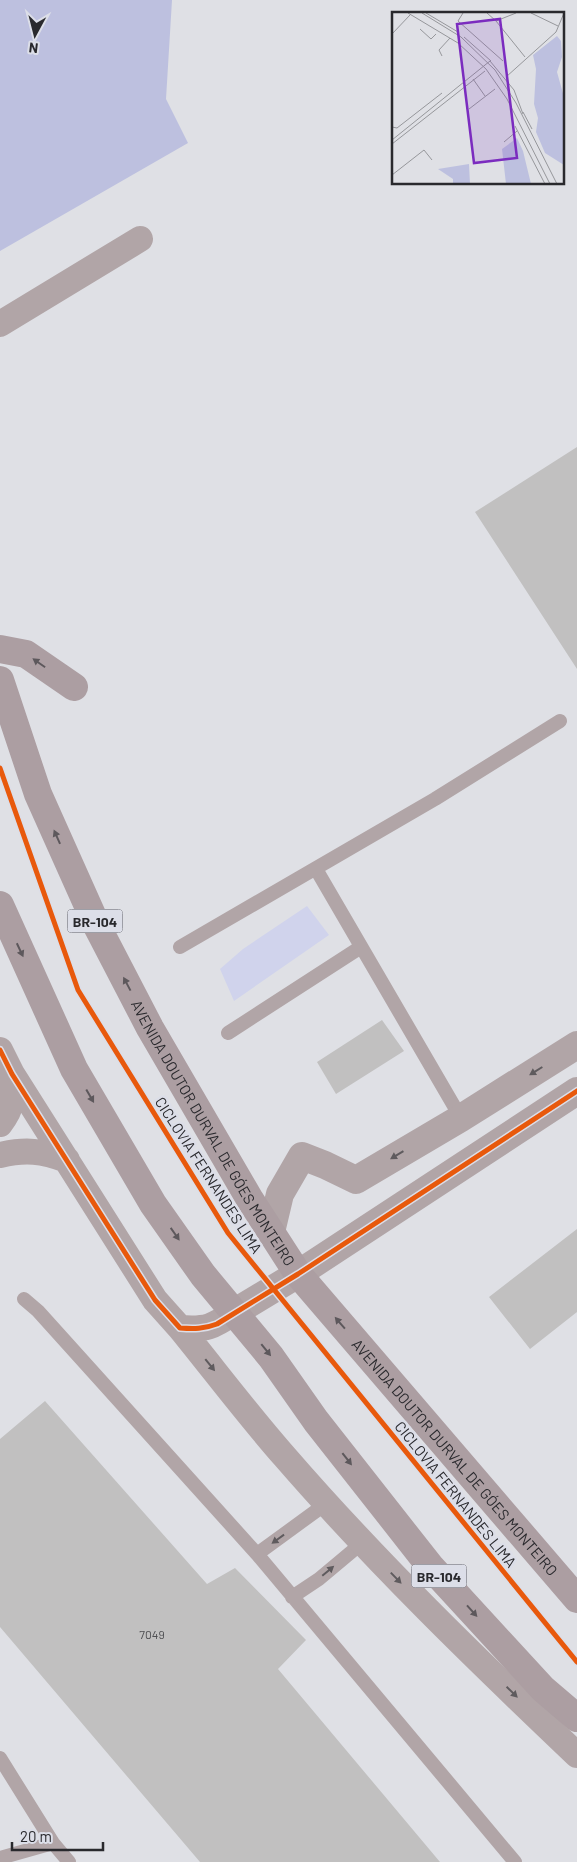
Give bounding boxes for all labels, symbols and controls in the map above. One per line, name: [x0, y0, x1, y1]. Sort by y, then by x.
north arrow: [10, 10, 60, 60]
inset map: [392, 12, 564, 185]
text: N: [28, 39, 39, 57]
one-way arrow: [32, 658, 46, 668]
one-way arrow: [52, 830, 60, 844]
road number: BR-104: [68, 909, 122, 932]
one-way arrow: [15, 942, 24, 957]
one-way arrow: [123, 977, 131, 991]
street label: AVENIDA DOUTOR DURVAL DE GÓES MONTEIRO: [128, 997, 299, 1269]
one-way arrow: [529, 1066, 542, 1076]
one-way arrow: [85, 1089, 94, 1102]
street label: CICLOVIA FERNANDES LIMA: [152, 1093, 266, 1257]
one-way arrow: [390, 1151, 403, 1160]
one-way arrow: [170, 1228, 180, 1241]
one-way arrow: [335, 1317, 346, 1329]
street label: AVENIDA DOUTOR DURVAL DE GÓES MONTEIRO: [349, 1335, 562, 1579]
one-way arrow: [260, 1343, 271, 1356]
one-way arrow: [205, 1359, 216, 1372]
street label: CICLOVIA FERNANDES LIMA: [391, 1417, 521, 1571]
one-way arrow: [341, 1452, 352, 1465]
one-way arrow: [271, 1534, 285, 1544]
road number: BR-104: [412, 1564, 466, 1588]
one-way arrow: [322, 1566, 335, 1577]
one-way arrow: [390, 1571, 402, 1583]
one-way arrow: [466, 1605, 478, 1617]
house number: 7049: [139, 1627, 165, 1641]
one-way arrow: [505, 1686, 517, 1698]
scale bar: [12, 1820, 104, 1852]
text: 20 m: [20, 1827, 52, 1845]

